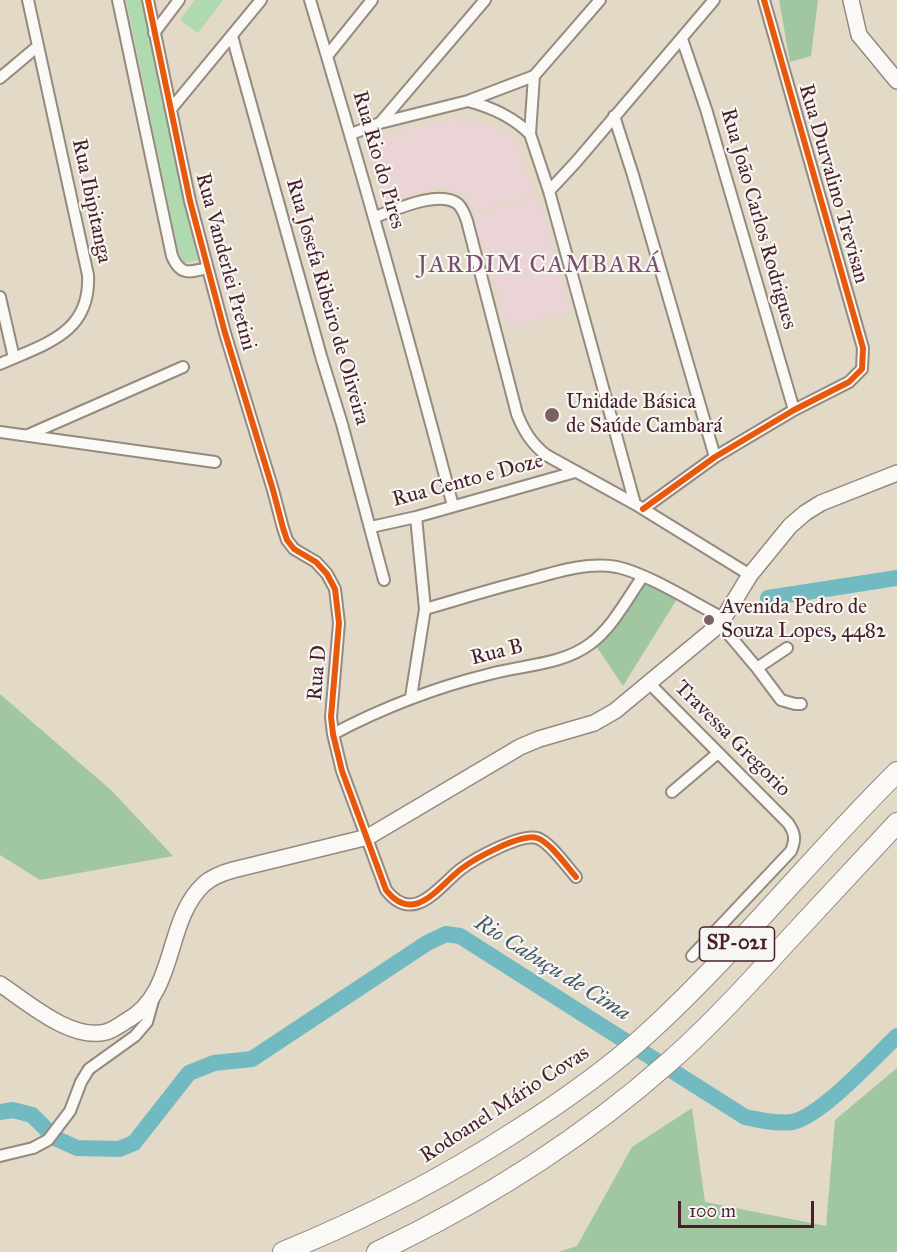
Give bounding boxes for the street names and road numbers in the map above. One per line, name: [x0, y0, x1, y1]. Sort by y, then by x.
street label: Rua Durvalino Trevisan: [792, 81, 874, 287]
street label: Rua Rio do Pires: [346, 88, 410, 232]
street label: Rua João Carlos Rodrigues: [714, 106, 802, 332]
street label: Rua Ibipitanga: [66, 136, 116, 266]
street label: Rua Vanderlei Pretini: [189, 170, 261, 354]
street label: Rua Josefa Ribeiro de Oliveira: [280, 176, 374, 428]
street label: Rua Cento e Doze: [390, 449, 546, 513]
street label: Rua B: [468, 634, 526, 672]
street label: Rua D: [303, 644, 333, 702]
street label: Travessa Gregorio: [669, 676, 795, 802]
road number: SP-021: [700, 927, 774, 961]
street label: Rodoanel Mário Covas: [416, 1041, 594, 1169]

